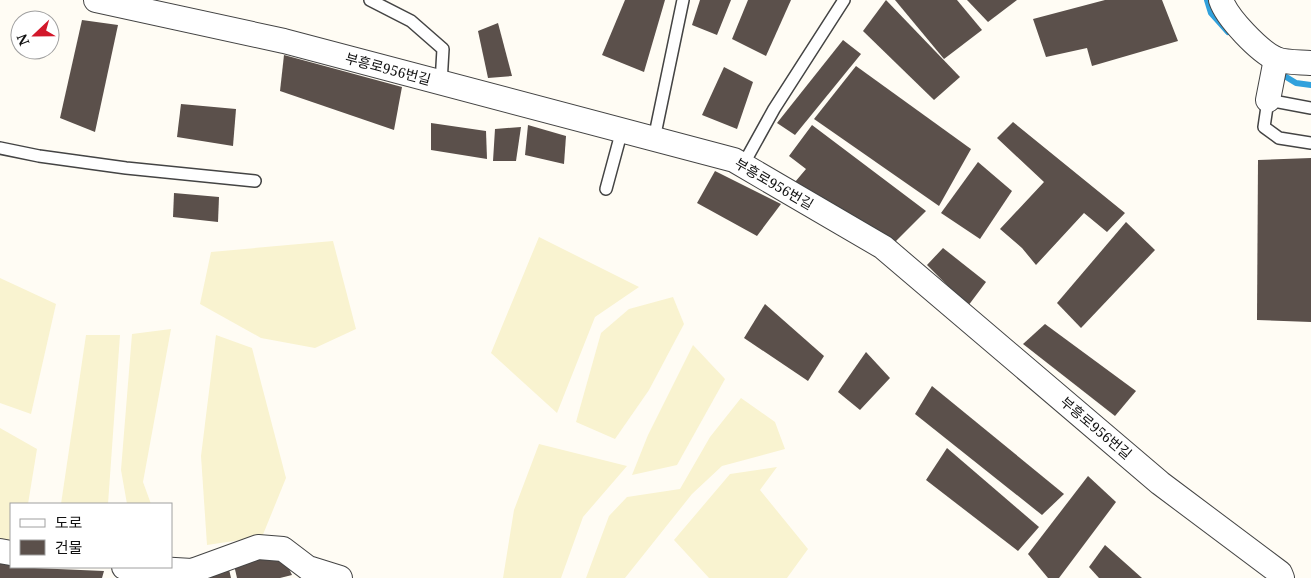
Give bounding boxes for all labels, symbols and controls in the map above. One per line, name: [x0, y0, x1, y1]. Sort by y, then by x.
north arrow: [10, 10, 60, 60]
text: N: [12, 31, 33, 49]
street label: 부흥로956번길: [343, 48, 433, 89]
street label: 부흥로956번길: [731, 153, 817, 214]
street label: 부흥로956번길: [1057, 392, 1136, 463]
legend: [10, 503, 172, 568]
text: 도로: [55, 512, 83, 532]
text: 건물: [55, 537, 83, 557]

